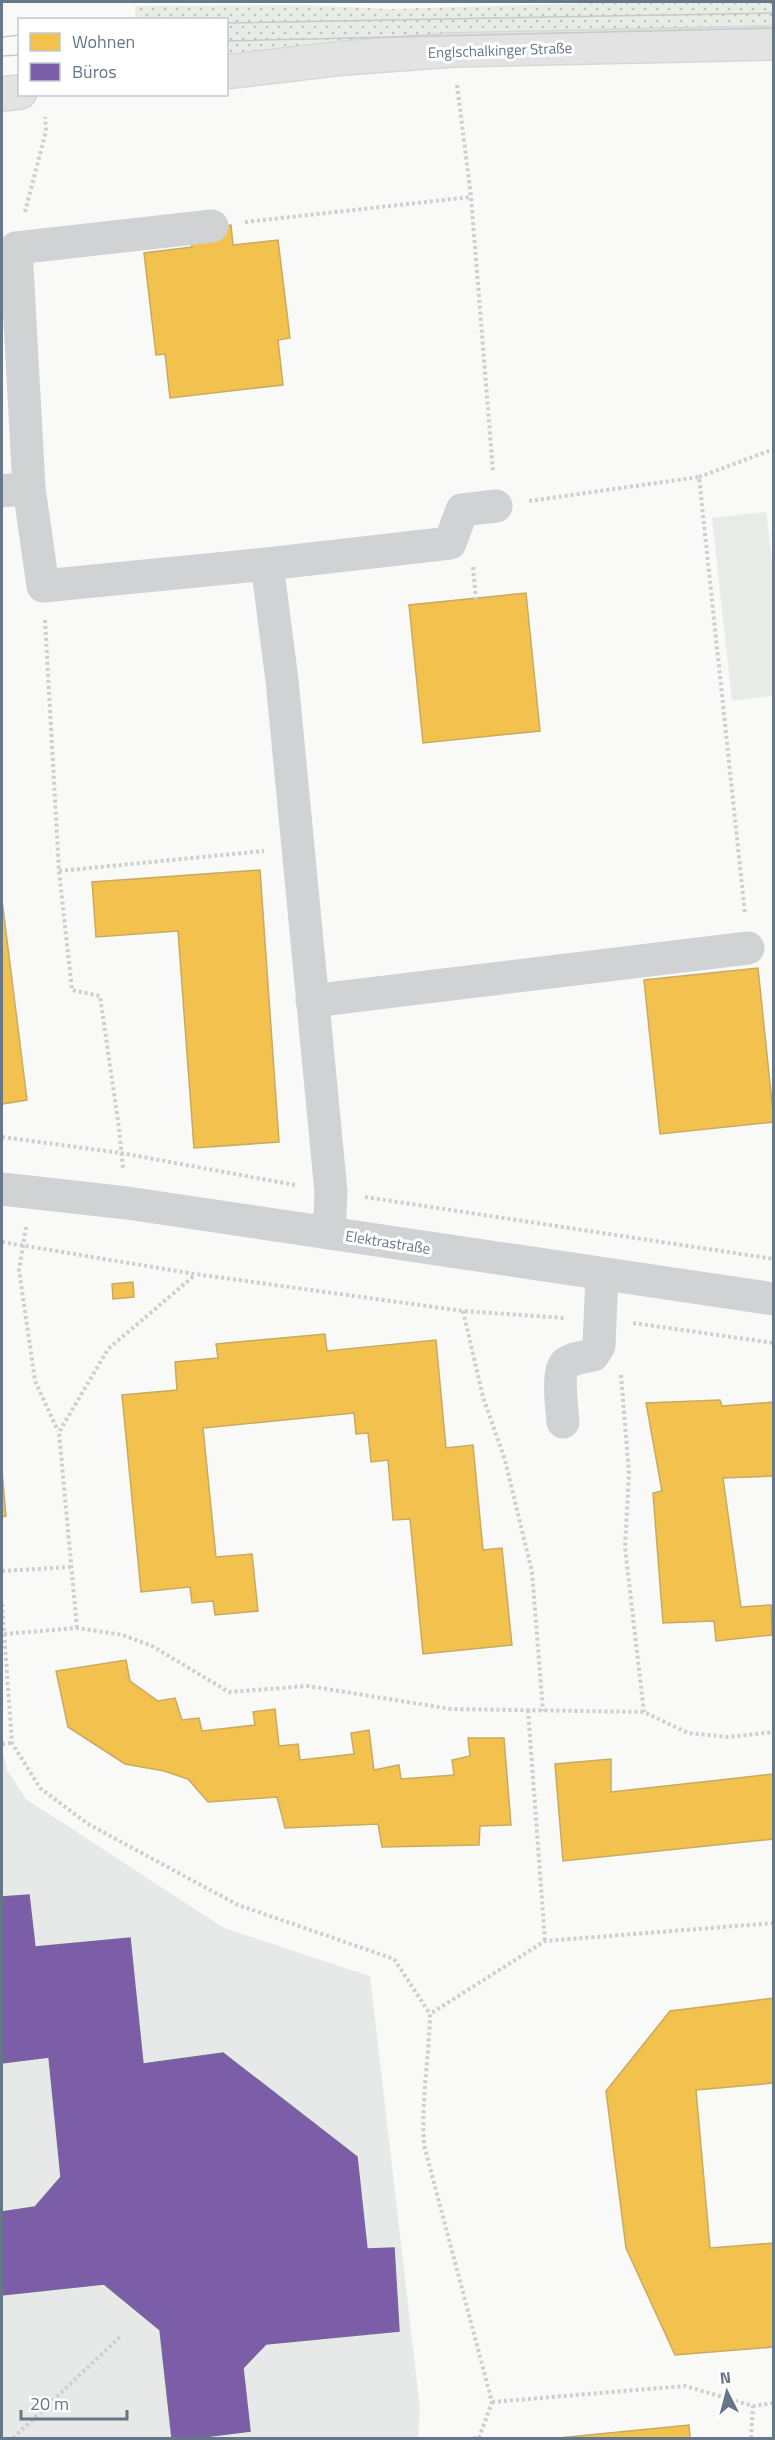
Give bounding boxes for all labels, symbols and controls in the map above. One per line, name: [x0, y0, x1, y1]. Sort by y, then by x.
legend: [18, 18, 228, 96]
text: Wohnen: [72, 28, 135, 55]
street label: Englschalkinger Straße: [427, 36, 573, 64]
text: Büros: [72, 58, 117, 85]
street label: Elektrastraße: [344, 1224, 432, 1260]
north arrow: [697, 2362, 757, 2422]
text: N: [719, 2365, 732, 2390]
scale bar: [21, 2383, 128, 2421]
text: 20 m: [30, 2390, 69, 2417]

